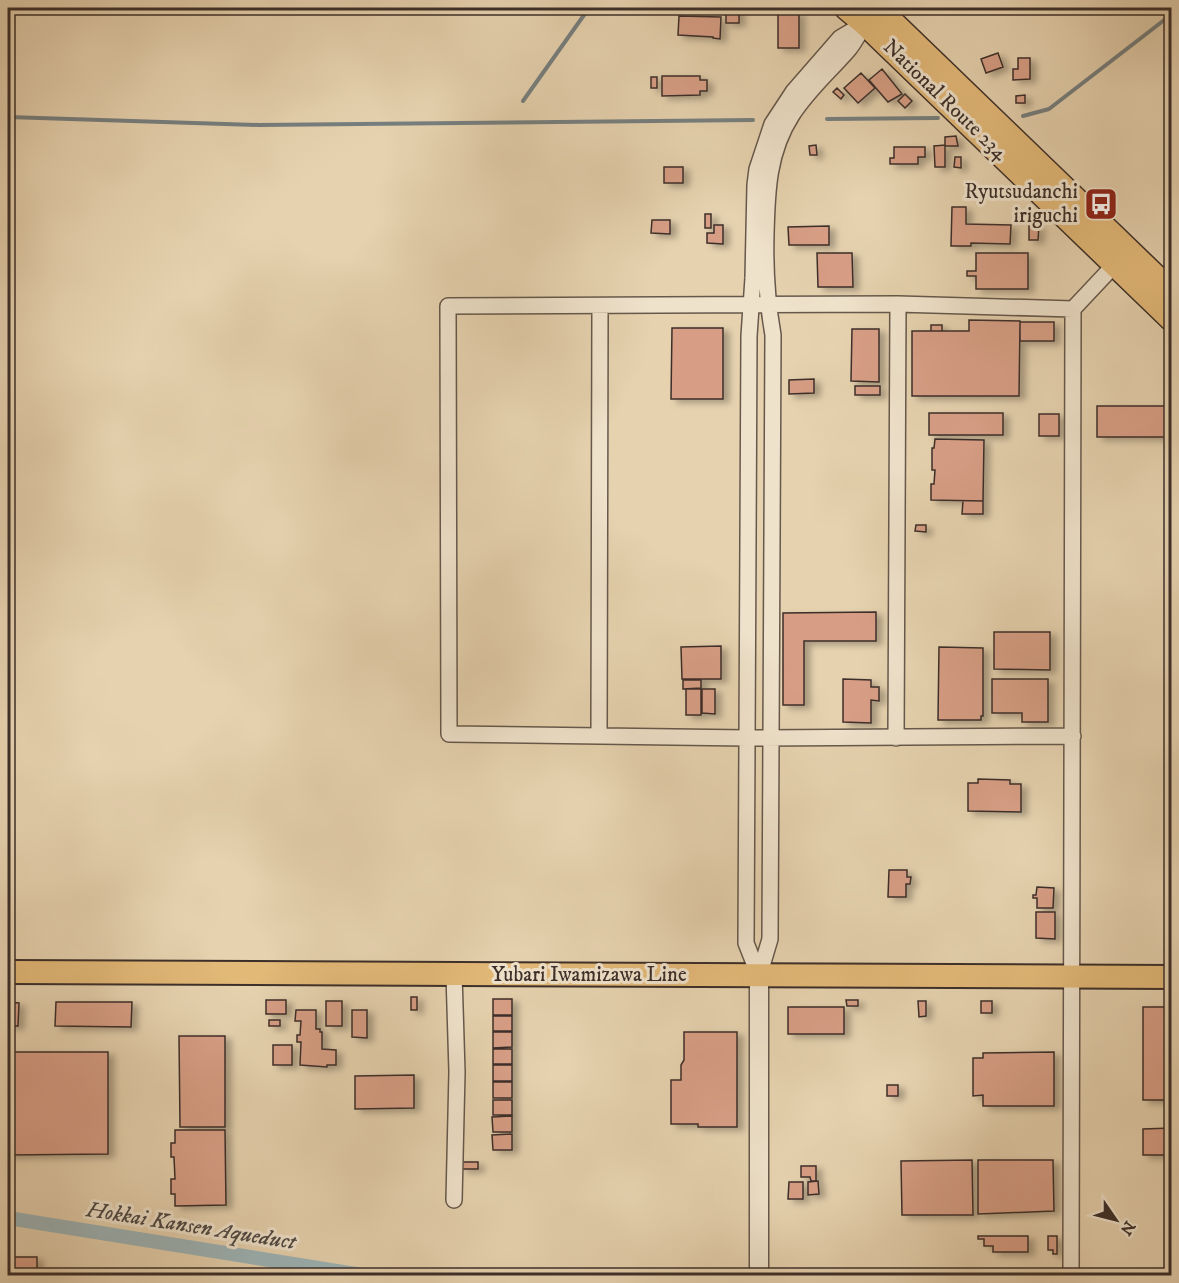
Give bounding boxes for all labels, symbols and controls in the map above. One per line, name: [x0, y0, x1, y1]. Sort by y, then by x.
street label: National Route 234: [877, 34, 1013, 167]
place label: Ryutsudanchi iriguchi: [965, 179, 1078, 229]
bus stop icon: Ryutsudanchi iriguchi: [1083, 186, 1119, 222]
street label: Yubari Iwamizawa Line: [491, 962, 687, 988]
north arrow: [1086, 1190, 1146, 1250]
water label: Hokkai Kansen Aqueduct: [83, 1196, 299, 1257]
text: N: [1116, 1217, 1139, 1239]

